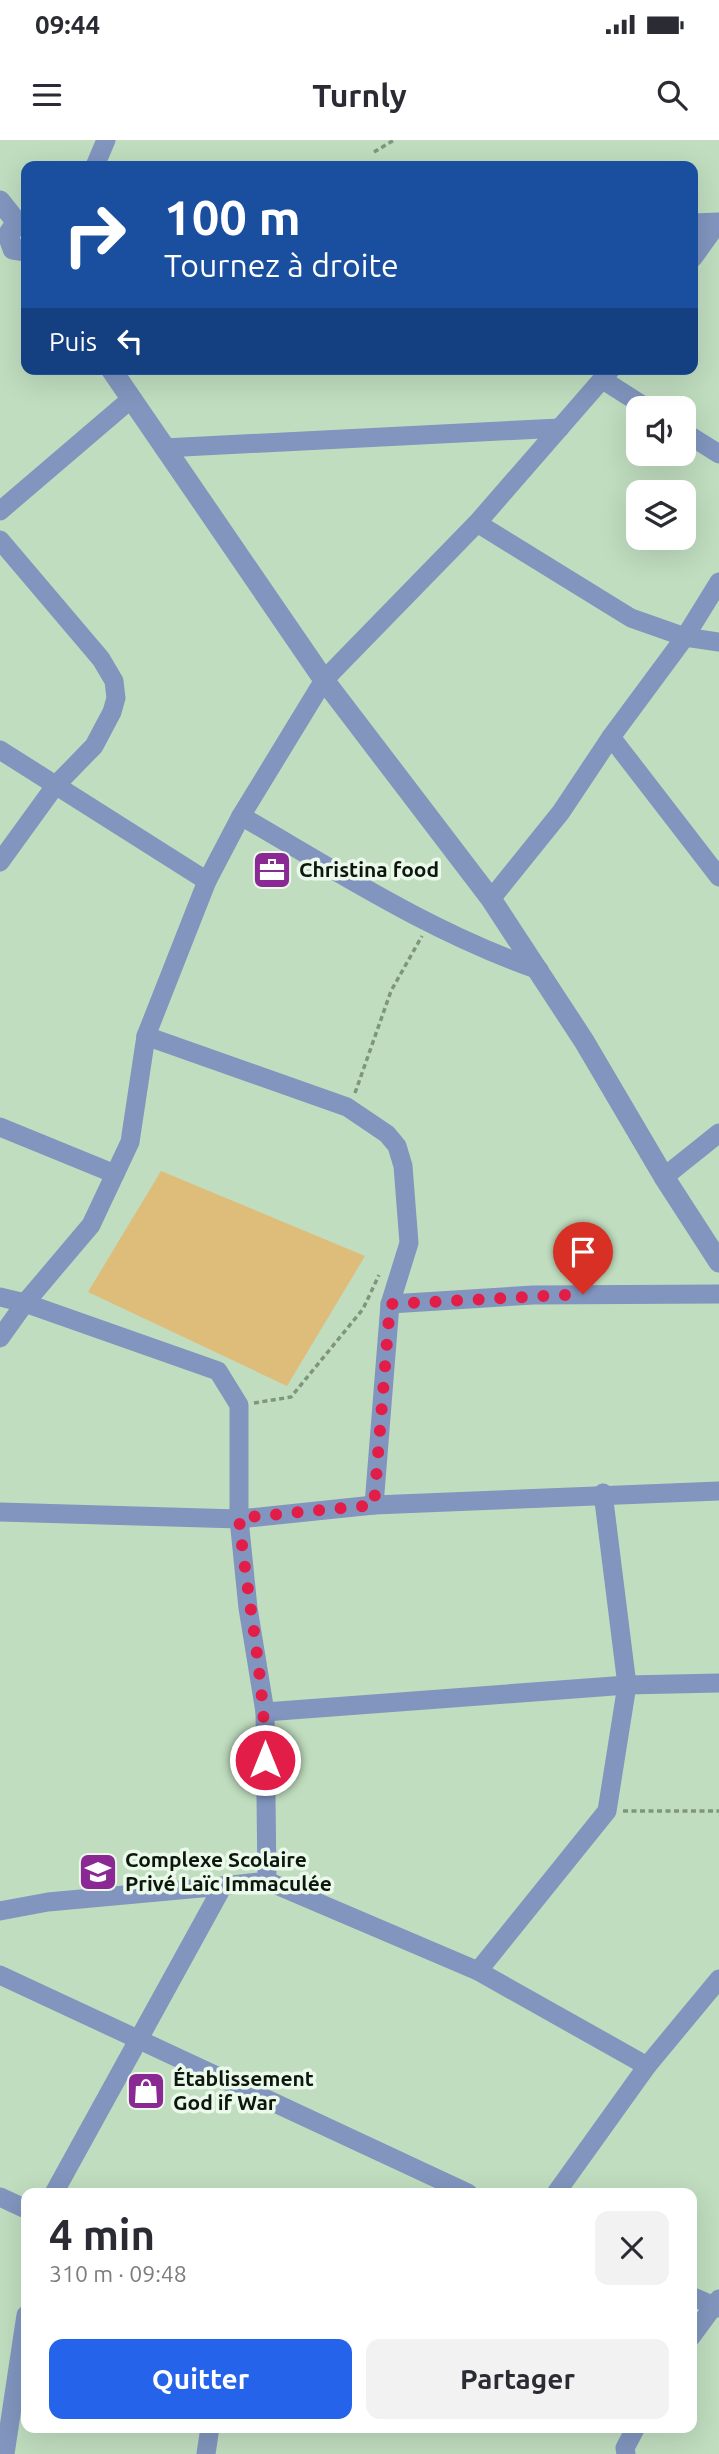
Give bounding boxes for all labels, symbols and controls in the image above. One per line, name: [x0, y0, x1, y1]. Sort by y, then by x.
text: 09:44: [35, 10, 100, 39]
icon: menu: [28, 76, 66, 114]
icon: search: [653, 76, 691, 114]
text: Turnly: [312, 77, 407, 113]
icon: right: [49, 189, 140, 280]
text: 100 m: [164, 189, 301, 244]
text: Tournez à droite: [164, 247, 399, 283]
icon: left: [111, 322, 149, 360]
text: Puis: [49, 327, 97, 356]
map controls: [626, 396, 696, 550]
button: sound: [626, 396, 696, 466]
button: layers: [626, 480, 696, 550]
office icon: Christina food: [251, 849, 293, 891]
place label: Christina food: [299, 857, 439, 881]
pin: [553, 1222, 613, 1294]
icon: arrive: [564, 1233, 602, 1271]
position arrow: [228, 1723, 302, 1797]
place label: Complexe Scolaire Privé Laïc Immaculée: [125, 1847, 332, 1895]
school or university icon: Complexe Scolaire Privé Laïc Immaculée: [77, 1851, 119, 1893]
place label: Établissement God if War: [173, 2066, 314, 2114]
shop icon: Établissement God if War: [125, 2070, 167, 2112]
text: 4 min: [49, 2211, 155, 2258]
button: close: [595, 2211, 669, 2285]
text: 310 m · 09:48: [49, 2261, 187, 2286]
button: Quitter: [49, 2339, 352, 2419]
button: Partager: [366, 2339, 669, 2419]

